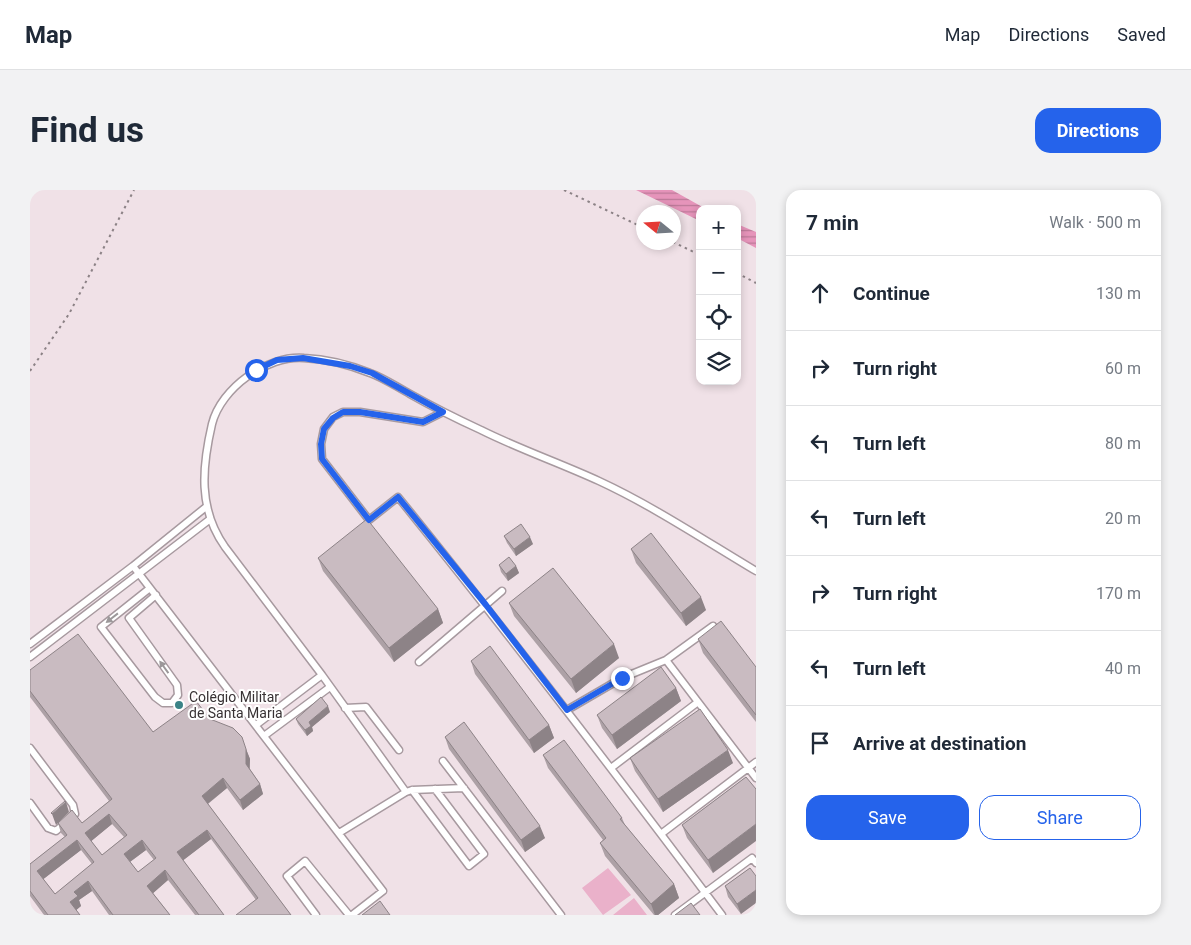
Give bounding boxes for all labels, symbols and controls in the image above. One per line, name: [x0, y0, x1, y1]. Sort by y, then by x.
text: Map: [25, 21, 72, 49]
text: Map: [945, 24, 980, 45]
text: Directions: [1008, 24, 1089, 45]
text: Saved: [1117, 24, 1166, 45]
button: Directions: [1035, 108, 1161, 153]
text: Find us: [30, 110, 144, 151]
north arrow: [636, 205, 681, 250]
map controls: [696, 205, 741, 385]
button: +: [696, 205, 741, 250]
text: 7 min: [806, 211, 859, 235]
text: Walk · 500 m: [1049, 213, 1141, 232]
button: −: [696, 250, 741, 295]
icon: ahead: [806, 279, 834, 307]
text: Continue: [853, 282, 930, 305]
text: 130 m: [1096, 284, 1141, 303]
button: locate: [696, 295, 741, 340]
button: layers: [696, 340, 741, 385]
icon: right: [806, 354, 834, 382]
text: Turn right: [853, 357, 937, 380]
route start: [245, 359, 268, 382]
text: 60 m: [1105, 359, 1141, 378]
icon: left: [806, 429, 834, 457]
text: Turn left: [853, 432, 926, 455]
text: 80 m: [1105, 434, 1141, 453]
icon: left: [806, 504, 834, 532]
text: Turn left: [853, 507, 926, 530]
text: 20 m: [1105, 509, 1141, 528]
icon: right: [806, 579, 834, 607]
text: Turn right: [853, 582, 937, 605]
text: 170 m: [1096, 584, 1141, 603]
one-way arrow: [106, 613, 119, 624]
icon: left: [806, 654, 834, 682]
text: Turn left: [853, 657, 926, 680]
text: 40 m: [1105, 659, 1141, 678]
one-way arrow: [159, 661, 170, 674]
route end: [611, 667, 634, 690]
place label: Colégio Militar de Santa Maria: [189, 689, 283, 721]
marker: Colégio Militar de Santa Maria: [173, 699, 185, 711]
icon: arrive: [806, 729, 834, 757]
text: Arrive at destination: [853, 732, 1026, 755]
button: Save: [806, 795, 969, 840]
button: Share: [979, 795, 1141, 840]

